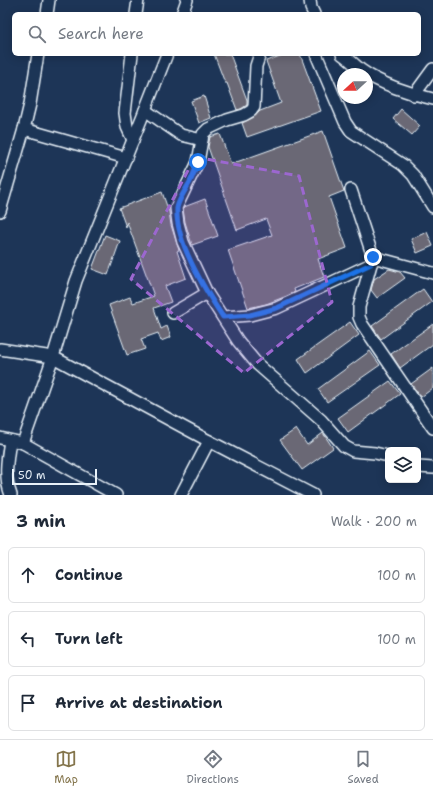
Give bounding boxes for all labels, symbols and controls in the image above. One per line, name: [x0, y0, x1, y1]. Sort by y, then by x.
search box: [12, 12, 421, 56]
icon: search: [26, 23, 48, 45]
text: Search here: [58, 24, 144, 44]
north arrow: [337, 68, 373, 104]
route start: [189, 153, 207, 171]
route end: [364, 248, 382, 266]
map controls: [385, 447, 421, 483]
button: layers: [385, 447, 421, 483]
scale bar: [12, 467, 97, 486]
text: 50 m: [18, 468, 46, 483]
text: 3 min: [16, 510, 66, 532]
text: Walk · 200 m: [331, 513, 417, 530]
icon: ahead: [17, 564, 39, 586]
text: Continue: [55, 565, 123, 585]
text: 100 m: [377, 567, 416, 584]
icon: left: [17, 628, 39, 650]
text: Turn left: [55, 629, 123, 649]
text: 100 m: [377, 631, 416, 648]
icon: arrive: [17, 692, 39, 714]
text: Arrive at destination: [55, 693, 223, 713]
tab: Map: [54, 748, 78, 787]
tab: Directions: [186, 748, 239, 787]
tab: Saved: [347, 748, 379, 787]

